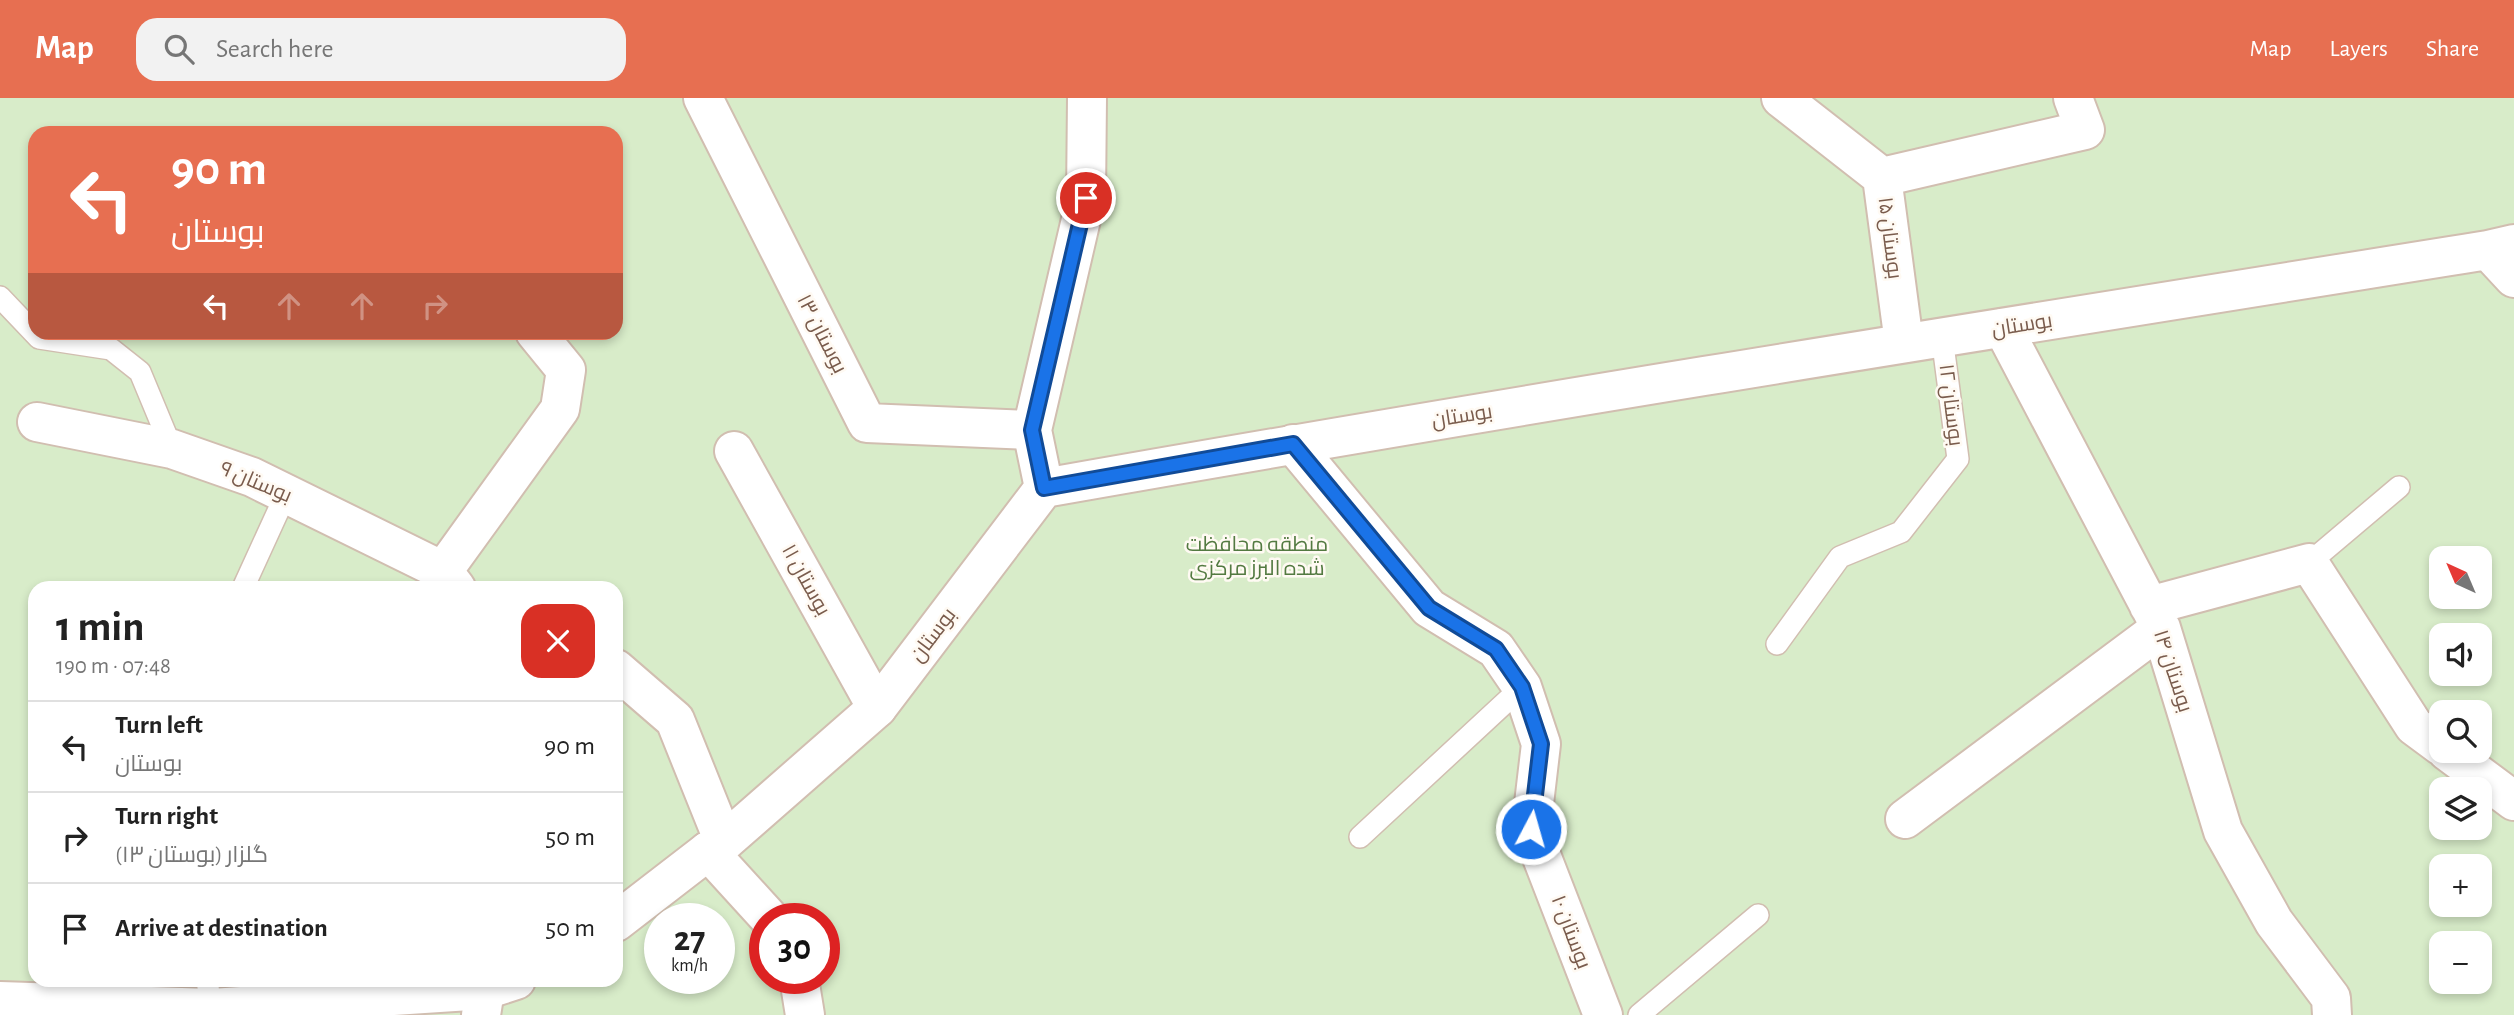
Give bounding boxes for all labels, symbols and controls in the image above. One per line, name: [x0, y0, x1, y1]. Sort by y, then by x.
search box: [136, 18, 626, 81]
icon: search: [160, 30, 198, 68]
text: Map: [35, 32, 94, 65]
text: Search here: [216, 36, 334, 62]
text: Map: [2249, 37, 2291, 61]
text: Layers: [2329, 37, 2388, 61]
text: Share: [2426, 37, 2479, 61]
text: 90 m: [171, 145, 267, 194]
icon: left: [56, 154, 147, 245]
pin: [1056, 168, 1116, 228]
icon: arrive: [1067, 179, 1105, 217]
street label: بوستان ۱۵: [1873, 196, 1905, 281]
text: بوستان: [171, 216, 265, 248]
icon: left: [197, 287, 235, 325]
icon: ahead: [270, 287, 308, 325]
icon: ahead: [343, 287, 381, 325]
icon: right: [416, 287, 454, 325]
street label: بوستان ۱۳: [791, 291, 851, 378]
street label: بوستان: [1990, 310, 2054, 342]
street label: بوستان ۱۲: [1934, 363, 1966, 447]
street label: بوستان: [1430, 401, 1494, 433]
street label: بوستان ۹: [216, 458, 295, 508]
park label: منطقه محافظت شده البرز مرکزی: [1186, 534, 1328, 581]
street label: بوستان ۱۱: [776, 541, 834, 620]
north arrow: [2429, 546, 2492, 609]
map controls: [2429, 546, 2492, 994]
button: close: [521, 604, 595, 678]
street label: بوستان: [906, 604, 961, 667]
text: 1 min: [56, 606, 145, 648]
button: sound: [2429, 623, 2492, 686]
street label: بوستان ۱۴: [2148, 627, 2196, 715]
text: 190 m · 07:48: [56, 655, 171, 678]
button: search: [2429, 700, 2492, 763]
text: Turn left: [115, 712, 203, 738]
icon: left: [56, 728, 94, 766]
text: 90 m: [544, 733, 595, 759]
text: بوستان: [115, 753, 182, 776]
button: layers: [2429, 777, 2492, 840]
position arrow: [1494, 792, 1568, 866]
text: Turn right: [115, 803, 218, 829]
icon: right: [56, 819, 94, 857]
text: 50 m: [545, 824, 595, 850]
text: گلزار (بوستان ۱۳): [115, 844, 268, 867]
button: +: [2429, 854, 2492, 917]
street label: بوستان ۱۰: [1546, 892, 1595, 972]
speed limit sign: 30: [749, 903, 840, 994]
icon: arrive: [56, 910, 94, 948]
text: Arrive at destination: [115, 915, 328, 941]
text: 50 m: [545, 915, 595, 941]
text: 27: [674, 922, 705, 957]
button: −: [2429, 931, 2492, 994]
text: km/h: [671, 957, 708, 975]

